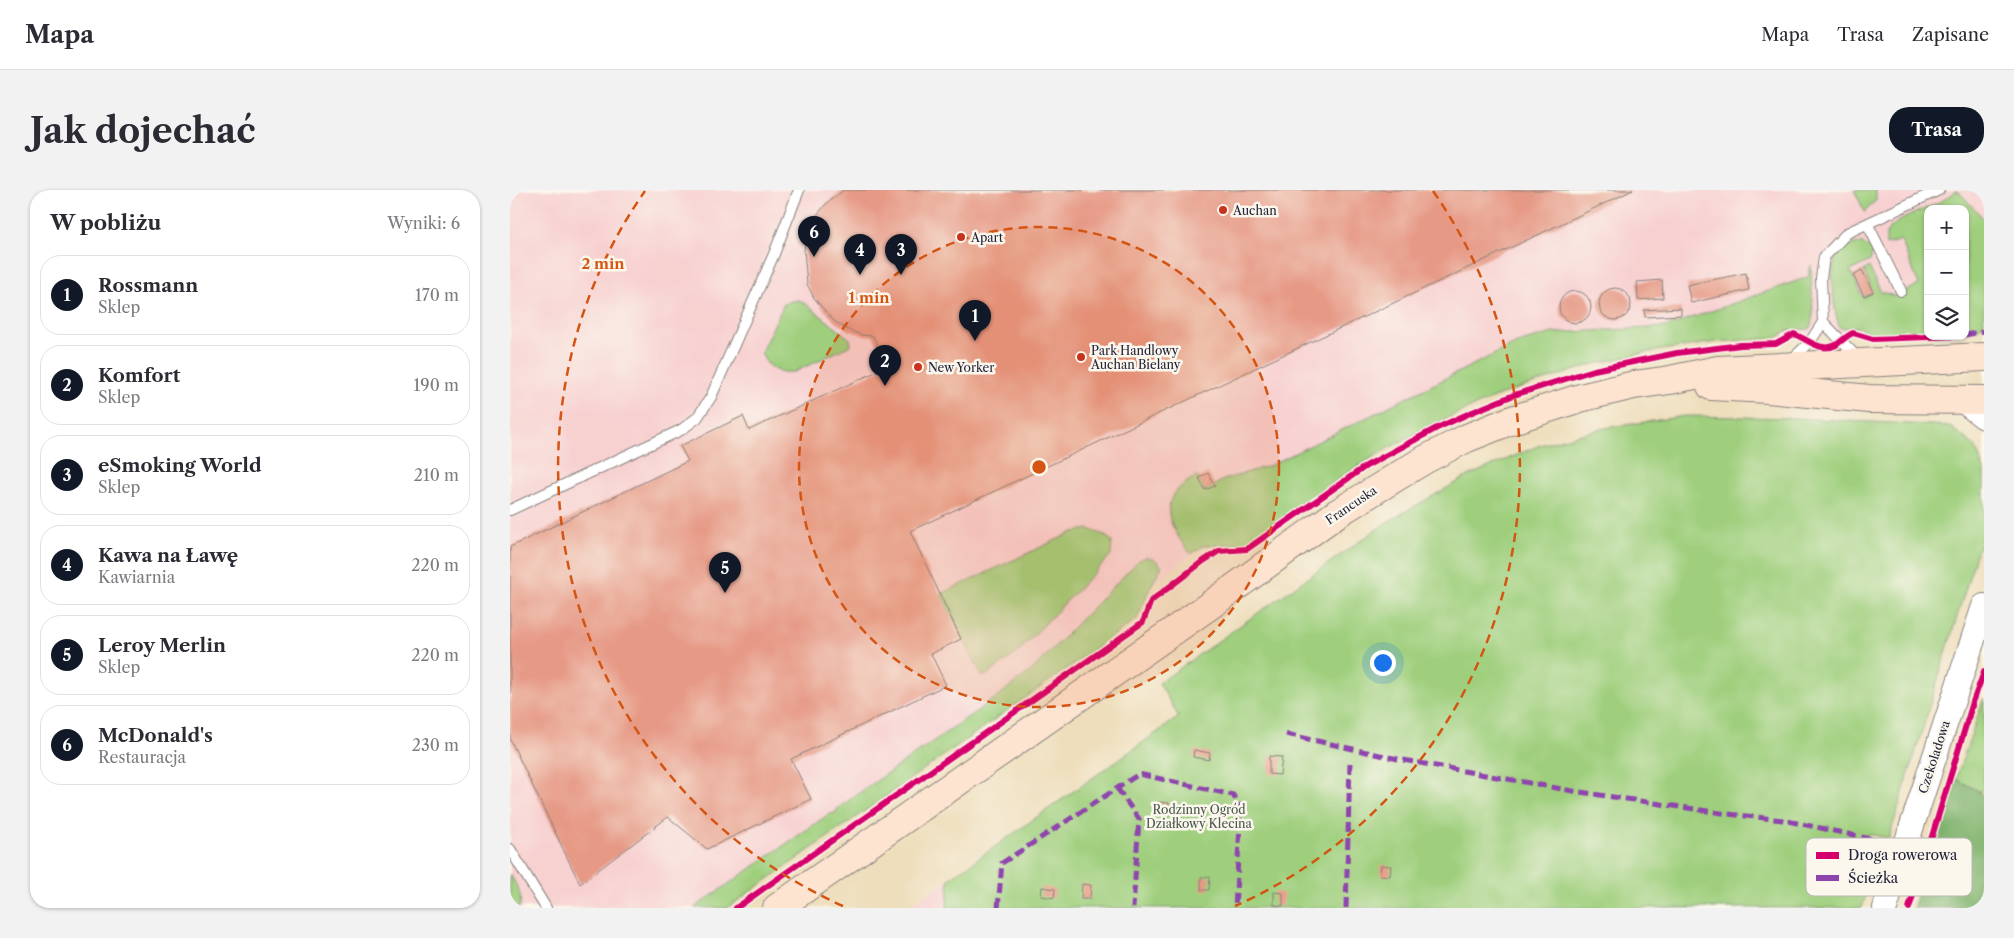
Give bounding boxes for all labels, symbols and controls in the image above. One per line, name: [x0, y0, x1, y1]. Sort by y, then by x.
text: Mapa: [25, 20, 94, 49]
text: Mapa: [1761, 24, 1809, 46]
text: Trasa: [1837, 24, 1884, 46]
text: Zapisane: [1912, 24, 1989, 46]
button: Trasa: [1889, 107, 1984, 153]
text: Jak dojechać: [30, 109, 256, 152]
place label: Auchan: [1232, 203, 1277, 218]
marker: Auchan: [1217, 204, 1229, 216]
map controls: [1924, 205, 1969, 340]
button: +: [1924, 205, 1969, 250]
text: W pobliżu: [50, 210, 161, 235]
text: Wyniki: 6: [387, 213, 460, 233]
pin: 6: [798, 216, 830, 257]
place label: Apart: [970, 230, 1004, 245]
marker: Apart: [955, 231, 967, 243]
pin: 4: [844, 234, 876, 275]
pin: 3: [885, 234, 917, 275]
button: −: [1924, 250, 1969, 295]
text: 2 min: [581, 254, 625, 273]
text: Rossmann: [98, 274, 198, 297]
text: 1: [63, 285, 71, 305]
text: 170 m: [415, 285, 459, 305]
text: 1 min: [848, 288, 890, 307]
button: layers: [1924, 295, 1969, 340]
text: Sklep: [98, 297, 140, 317]
pin: 1: [959, 300, 991, 341]
place label: Park Handlowy Auchan Bielany: [1090, 343, 1181, 372]
pin: 2: [869, 345, 901, 386]
marker: Park Handlowy Auchan Bielany: [1075, 351, 1087, 363]
place label: New Yorker: [928, 360, 994, 375]
marker: New Yorker: [912, 361, 924, 373]
text: Komfort: [98, 364, 180, 387]
text: 2: [62, 375, 72, 395]
text: 190 m: [414, 375, 459, 395]
text: Sklep: [98, 387, 140, 407]
text: eSmoking World: [98, 454, 262, 477]
centre of rings: [1030, 458, 1048, 476]
text: 3: [62, 465, 72, 485]
text: 210 m: [414, 465, 459, 485]
text: Sklep: [98, 477, 140, 497]
street label: Francuska: [1323, 482, 1380, 528]
text: Kawa na Ławę: [98, 544, 238, 567]
pin: 5: [709, 552, 741, 593]
text: 4: [62, 555, 72, 575]
text: 220 m: [411, 555, 459, 575]
text: Kawiarnia: [98, 567, 175, 587]
text: Leroy Merlin: [98, 634, 226, 657]
text: 5: [63, 645, 71, 665]
text: 220 m: [411, 645, 459, 665]
your location: [1370, 650, 1396, 676]
text: Sklep: [98, 657, 140, 677]
street label: Czekoladowa: [1915, 718, 1953, 796]
text: McDonald's: [98, 724, 213, 747]
text: 6: [62, 735, 72, 755]
text: 230 m: [412, 735, 459, 755]
text: Restauracja: [98, 747, 186, 767]
park label: Rodzinny Ogród Działkowy Klecina: [1146, 802, 1253, 831]
legend: [1806, 838, 1972, 896]
text: Droga rowerowa: [1848, 846, 1958, 864]
text: Ścieżka: [1848, 868, 1899, 887]

